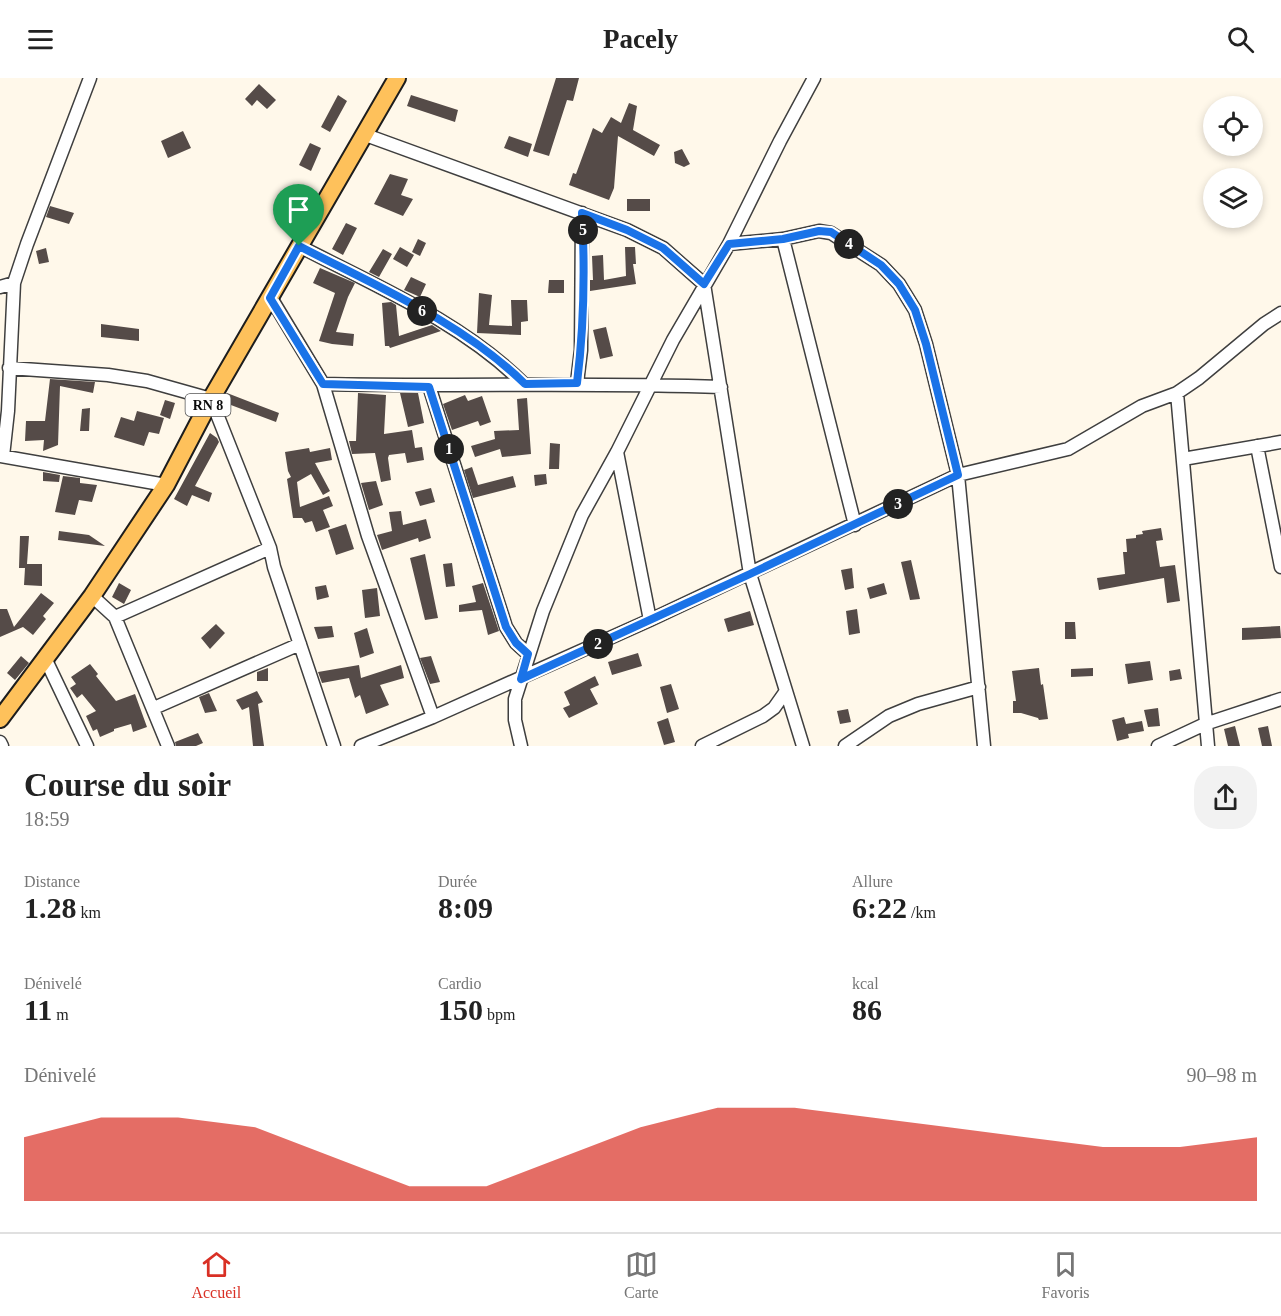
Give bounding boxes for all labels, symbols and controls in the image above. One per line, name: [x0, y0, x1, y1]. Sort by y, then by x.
icon: menu: [24, 23, 57, 56]
icon: search: [1224, 23, 1257, 56]
text: Pacely: [603, 24, 678, 54]
map controls: [1203, 96, 1263, 228]
button: locate: [1203, 96, 1263, 156]
button: layers: [1203, 168, 1263, 228]
pin: [273, 184, 324, 246]
icon: arrive: [282, 193, 315, 226]
pin: 5: [568, 215, 598, 245]
text: 5: [579, 221, 587, 238]
pin: 4: [834, 229, 864, 259]
text: 4: [845, 235, 853, 252]
pin: 6: [407, 296, 437, 326]
text: 6: [418, 302, 426, 319]
road number: RN 8: [186, 394, 230, 416]
pin: 1: [434, 434, 464, 464]
text: 1: [445, 440, 453, 457]
pin: 3: [883, 489, 913, 519]
text: 3: [894, 495, 902, 512]
pin: 2: [583, 629, 613, 659]
text: 2: [594, 635, 602, 652]
button: share: [1194, 766, 1257, 829]
text: Course du soir: [24, 767, 231, 803]
text: 18:59: [24, 808, 70, 830]
text: Distance: [24, 873, 80, 890]
text: Durée: [438, 873, 477, 890]
text: Allure: [852, 873, 893, 890]
text: 1.28: [24, 891, 77, 924]
text: 8:09: [438, 891, 493, 924]
text: 6:22: [852, 891, 907, 924]
text: km: [77, 904, 101, 921]
text: /km: [907, 904, 936, 921]
text: Dénivelé: [24, 975, 82, 992]
text: Cardio: [438, 975, 482, 992]
text: kcal: [852, 975, 879, 992]
text: 11: [24, 993, 52, 1026]
text: 150: [438, 993, 483, 1026]
text: 86: [852, 993, 882, 1026]
text: m: [52, 1006, 69, 1023]
text: bpm: [483, 1006, 515, 1023]
text: Dénivelé: [24, 1064, 96, 1086]
text: 90–98 m: [1186, 1064, 1257, 1086]
tab: Accueil: [191, 1248, 241, 1302]
tab: Carte: [624, 1248, 659, 1302]
tab: Favoris: [1042, 1248, 1090, 1302]

